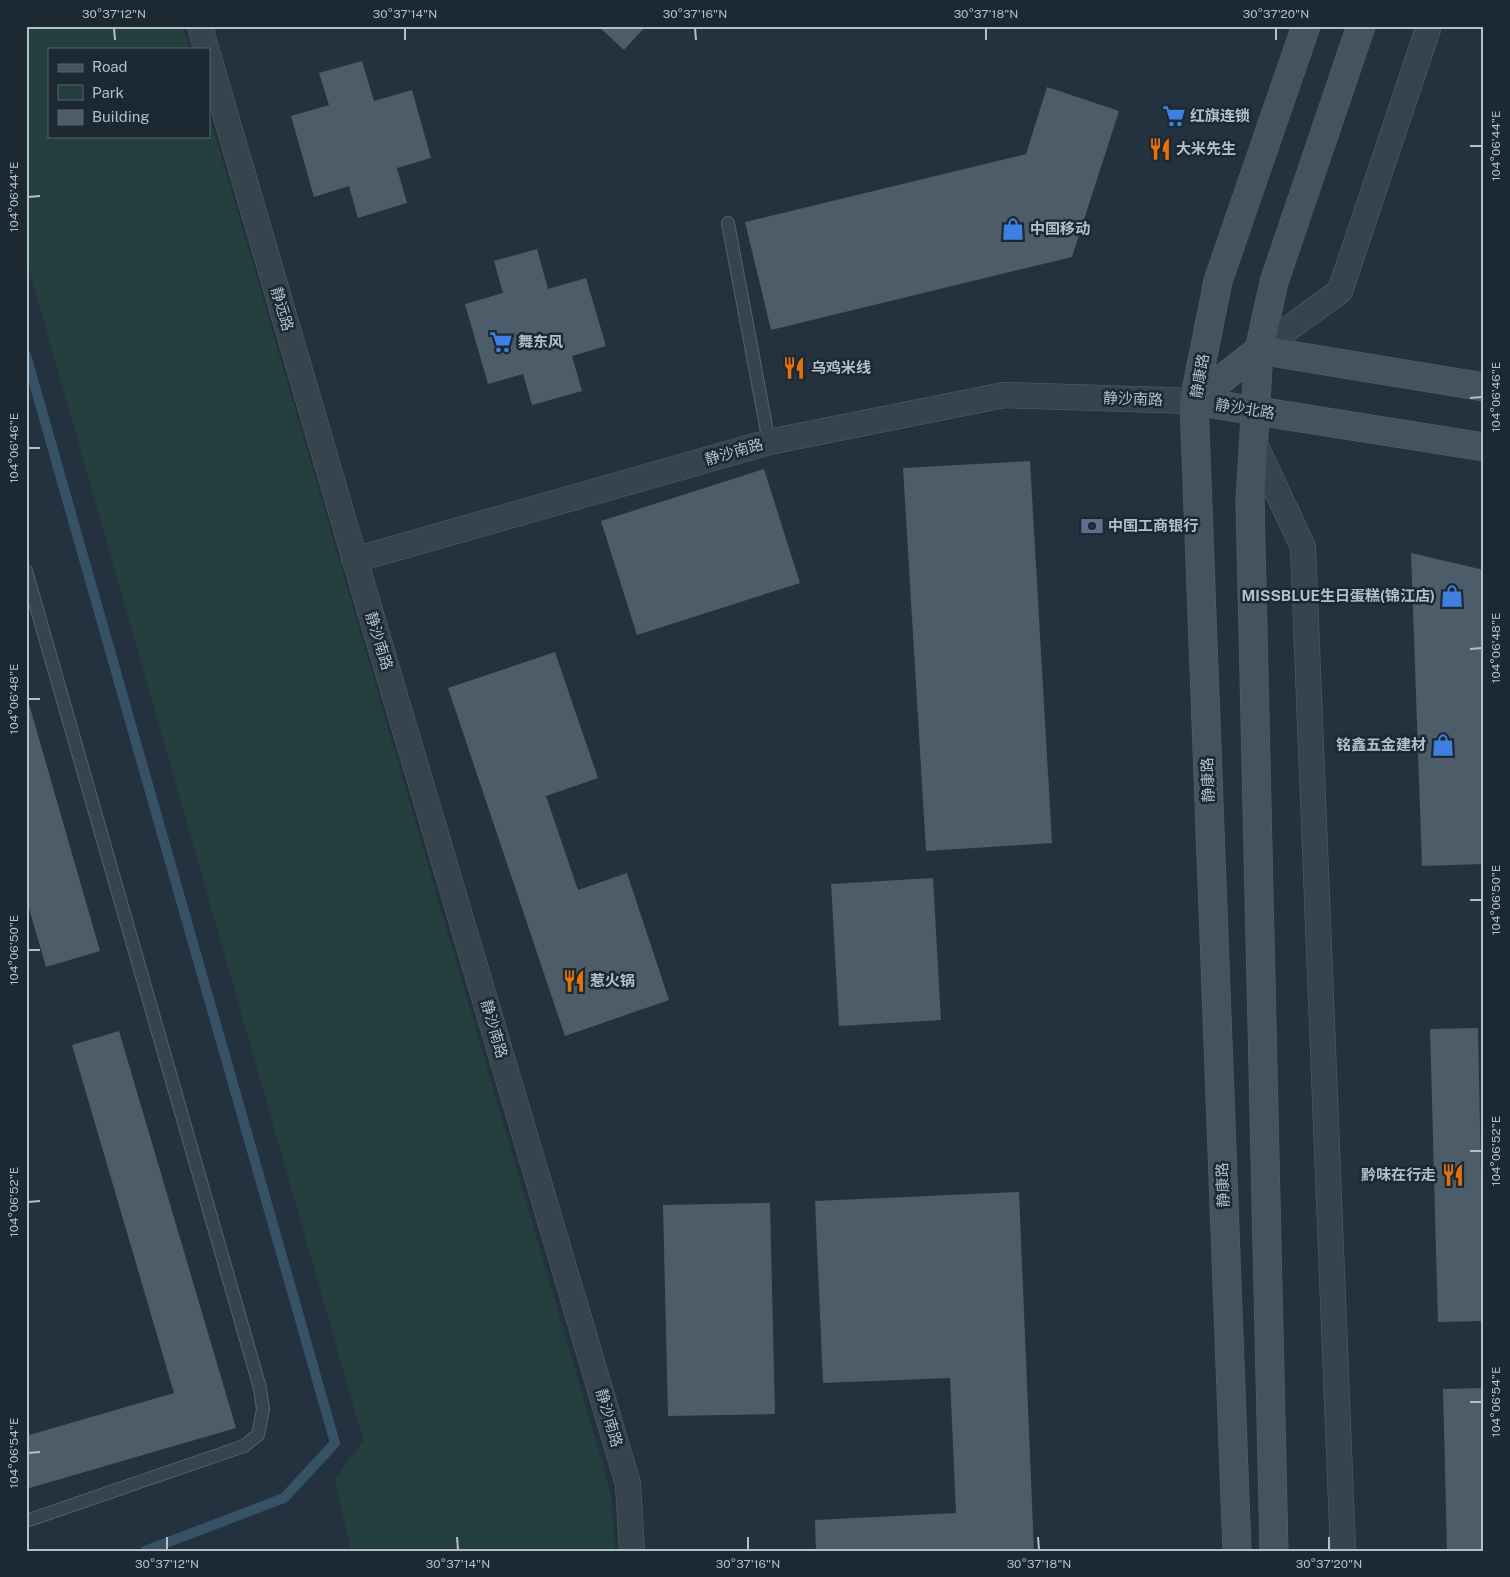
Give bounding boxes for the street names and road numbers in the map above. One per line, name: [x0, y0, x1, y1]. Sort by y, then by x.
street label: 静远路: [268, 285, 297, 333]
street label: 静康路: [1187, 352, 1212, 400]
street label: 静沙南路: [1103, 389, 1163, 408]
street label: 静沙北路: [1214, 395, 1276, 422]
street label: 静沙南路: [703, 435, 765, 468]
street label: 静沙南路: [363, 610, 396, 672]
street label: 静康路: [1198, 757, 1217, 803]
street label: 静沙南路: [478, 998, 511, 1060]
street label: 静康路: [1213, 1162, 1232, 1208]
street label: 静沙南路: [593, 1387, 626, 1449]

